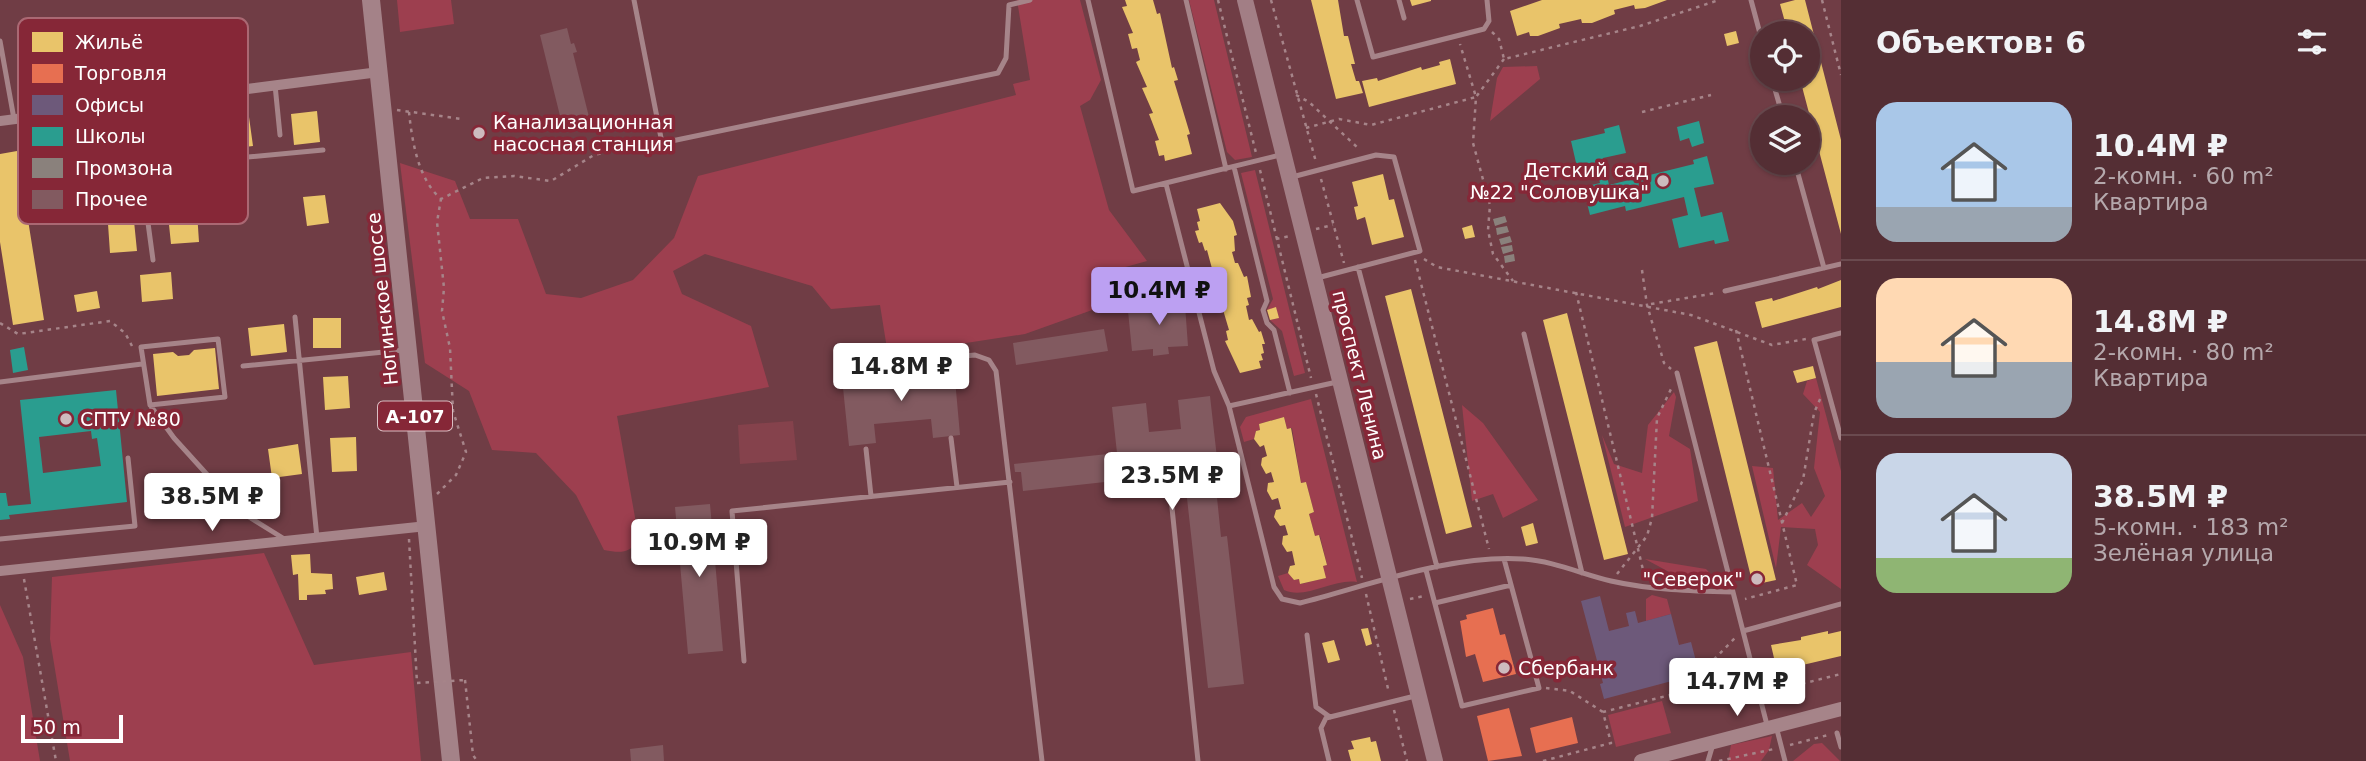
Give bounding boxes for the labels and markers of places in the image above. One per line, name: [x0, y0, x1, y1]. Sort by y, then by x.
place label: Канализационная насосная станция: [493, 111, 673, 155]
marker: Канализационная насосная станция: [471, 125, 487, 141]
place label: Детский сад №22 "Соловушка": [1470, 159, 1649, 203]
marker: Детский сад №22 "Соловушка": [1655, 173, 1671, 189]
pin: 10.4M ₽: [1094, 268, 1224, 327]
pin: 14.8M ₽: [836, 344, 966, 403]
place label: СПТУ №80: [80, 408, 181, 430]
marker: СПТУ №80: [58, 411, 74, 427]
pin: 23.5M ₽: [1107, 452, 1237, 512]
pin: 38.5M ₽: [147, 474, 277, 533]
pin: 10.9M ₽: [634, 520, 764, 579]
place label: "Северок": [1643, 568, 1743, 590]
marker: "Северок": [1749, 571, 1765, 587]
place label: Сбербанк: [1518, 657, 1614, 679]
pin: 14.7M ₽: [1672, 658, 1802, 718]
marker: Сбербанк: [1496, 660, 1512, 676]

